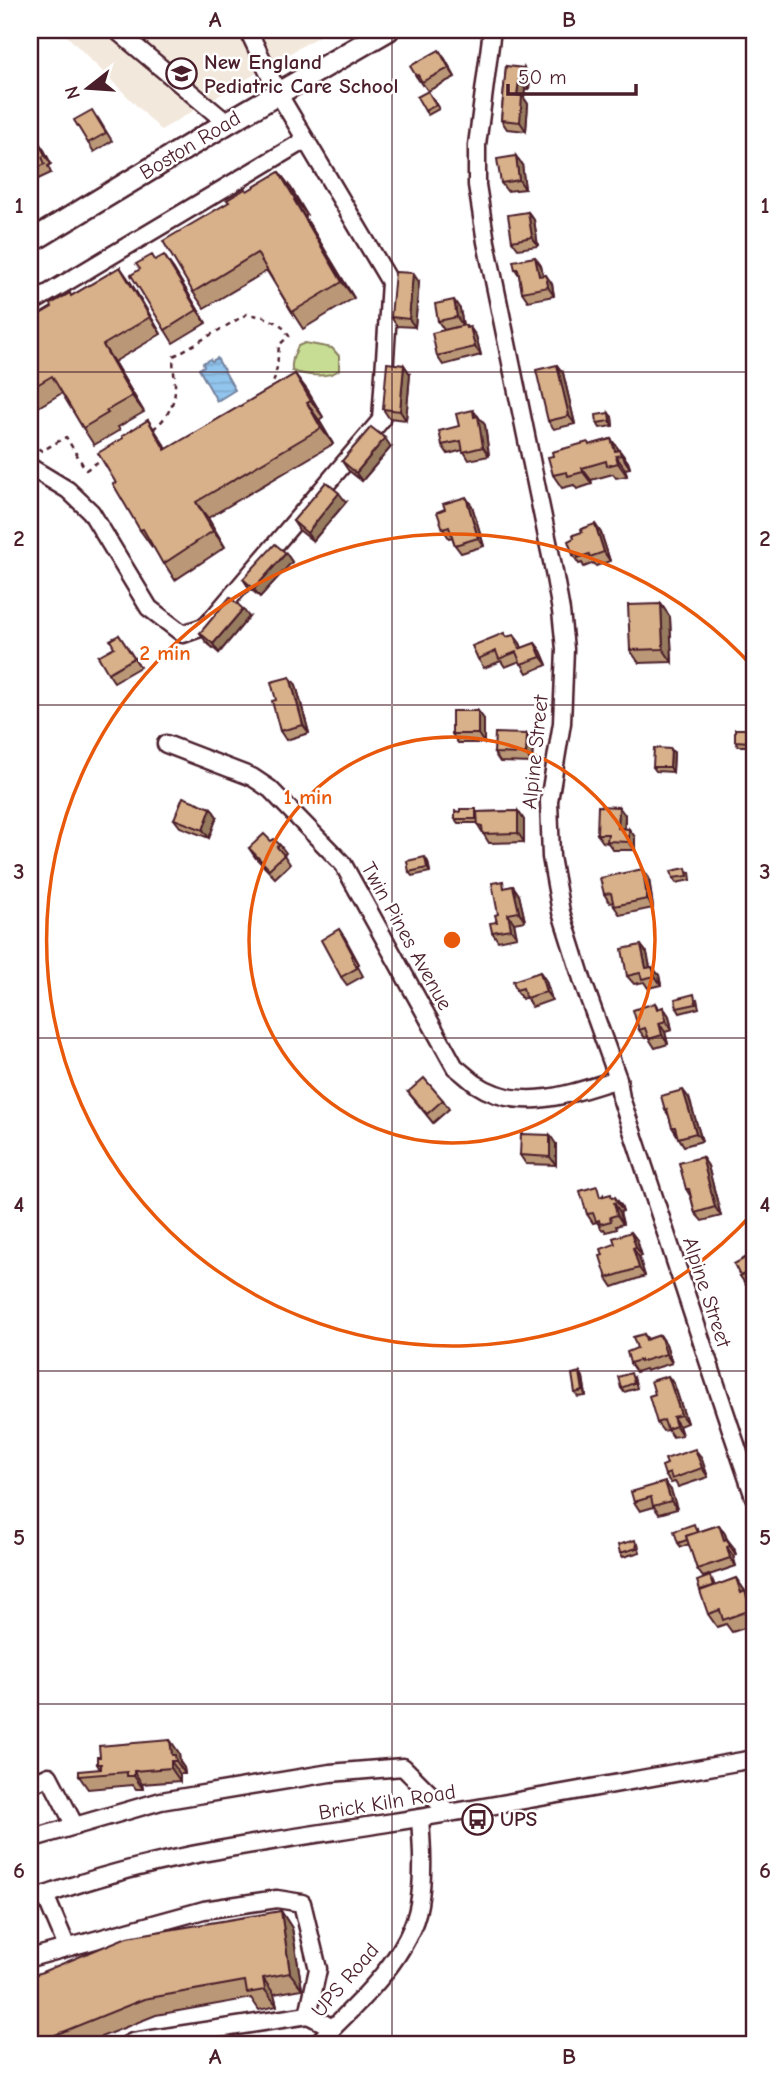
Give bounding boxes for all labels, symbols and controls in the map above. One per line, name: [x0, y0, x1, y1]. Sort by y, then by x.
text: A: [209, 6, 222, 33]
text: B: [562, 6, 576, 33]
place label: New England Pediatric Care School: [204, 50, 398, 98]
north arrow: [52, 52, 122, 122]
scale bar: [508, 52, 635, 96]
school or university icon: New England Pediatric Care School: [164, 57, 198, 91]
text: 50 m: [518, 65, 567, 89]
text: N: [60, 84, 85, 102]
street label: Boston Road: [135, 106, 245, 184]
text: 1: [14, 192, 24, 219]
text: 1: [760, 192, 770, 219]
text: 2: [13, 525, 25, 552]
text: 2: [759, 525, 771, 552]
text: 2 min: [139, 641, 191, 665]
street label: Alpine Street: [517, 693, 553, 810]
text: 1 min: [284, 785, 332, 809]
text: 3: [13, 858, 25, 885]
street label: Twin Pines Avenue: [356, 858, 458, 1014]
text: 3: [759, 858, 771, 885]
centre of rings: [440, 928, 464, 952]
text: 4: [14, 1191, 25, 1218]
text: 4: [760, 1191, 771, 1218]
street label: Alpine Street: [678, 1234, 736, 1351]
text: 5: [13, 1524, 25, 1551]
text: 5: [759, 1524, 771, 1551]
street label: Brick Kiln Road: [317, 1779, 457, 1825]
bus stop icon: UPS: [460, 1802, 494, 1836]
place label: UPS: [500, 1807, 537, 1831]
text: 6: [13, 1857, 25, 1884]
text: 6: [759, 1857, 771, 1884]
street label: UPS Road: [306, 1938, 384, 2022]
text: A: [209, 2043, 222, 2070]
text: B: [562, 2043, 576, 2070]

